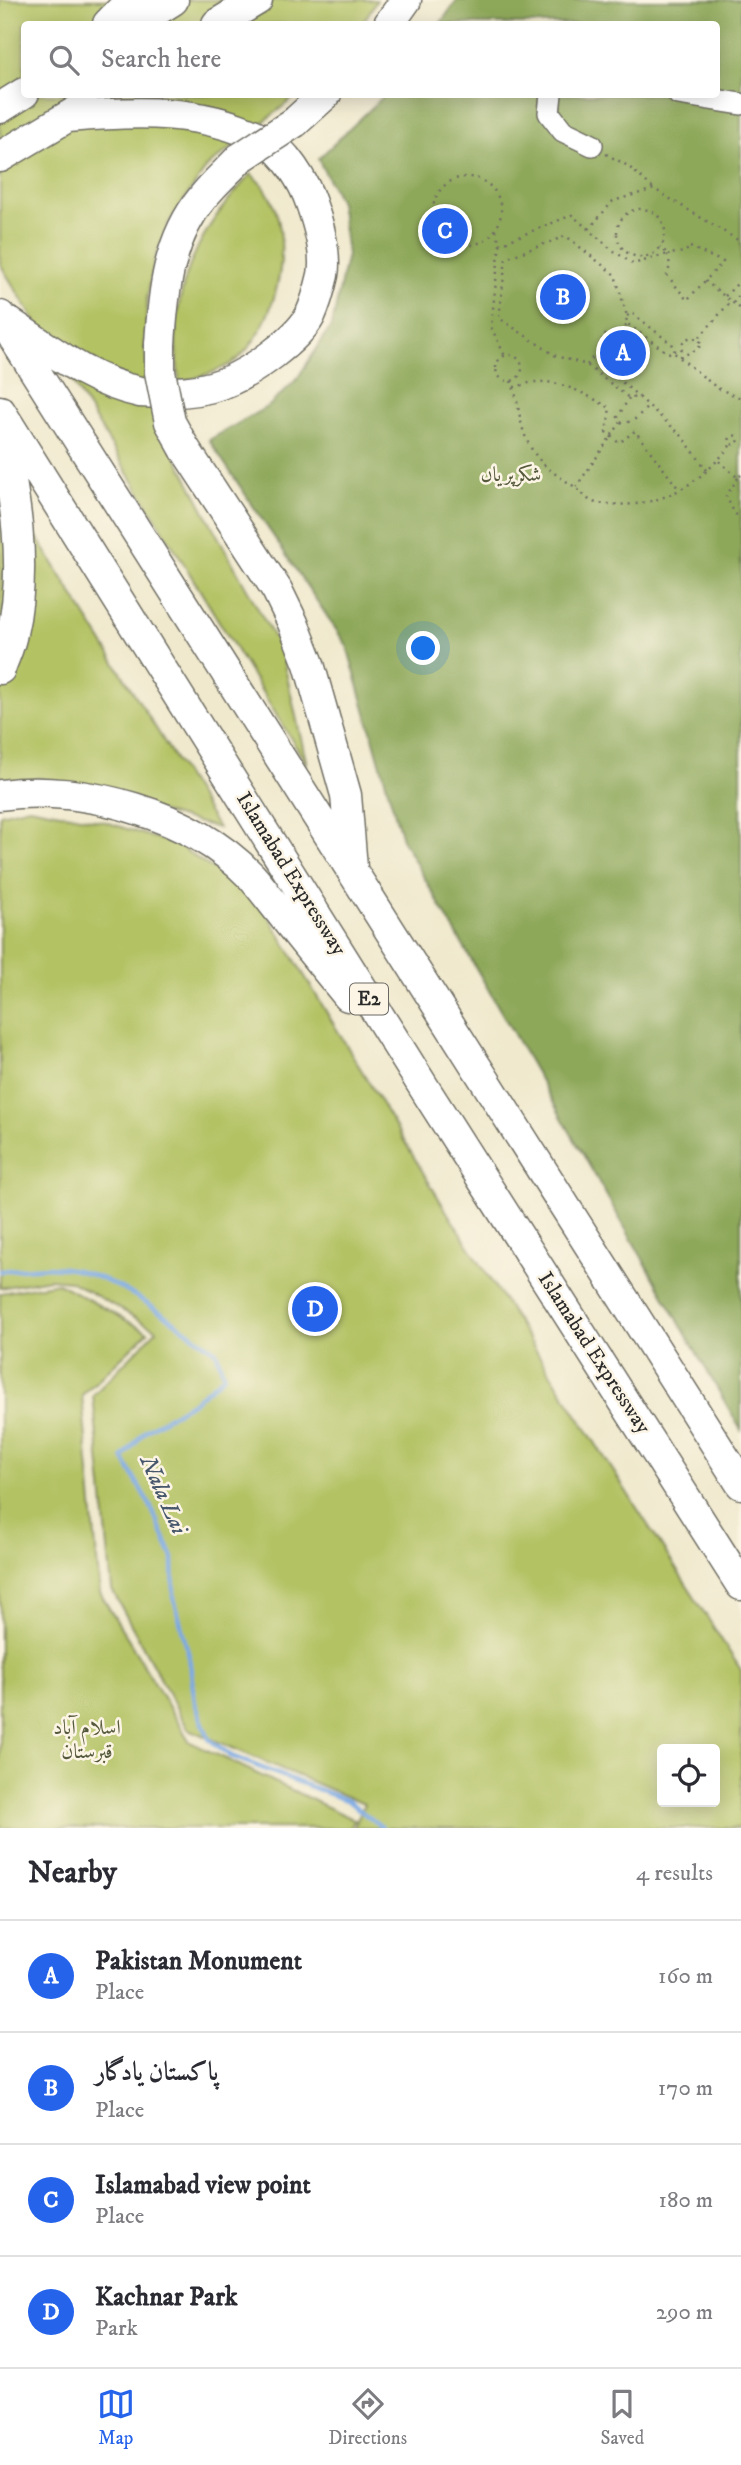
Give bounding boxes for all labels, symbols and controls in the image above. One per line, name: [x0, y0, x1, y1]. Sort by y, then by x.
search box: [21, 21, 720, 98]
icon: search: [45, 41, 83, 79]
text: Search here: [101, 43, 221, 76]
pin: C: [422, 205, 468, 257]
pin: B: [540, 271, 586, 323]
pin: A: [600, 327, 646, 379]
park label: شکرپریاں: [481, 462, 541, 488]
your location: [406, 631, 440, 665]
street label: Islamabad Expressway: [230, 788, 352, 961]
road number: E2: [350, 984, 388, 1015]
street label: Islamabad Expressway: [532, 1267, 657, 1440]
pin: D: [292, 1283, 338, 1335]
water label: Nala Lai: [132, 1449, 194, 1541]
park label: اسلام آباد قبرستان: [53, 1714, 121, 1765]
map controls: [657, 1744, 720, 1807]
button: locate: [657, 1744, 720, 1807]
text: Nearby: [28, 1855, 117, 1892]
text: 4 results: [636, 1859, 713, 1888]
text: Pakistan Monument: [95, 1945, 302, 1978]
text: A: [44, 1962, 58, 1991]
text: 160 m: [658, 1962, 713, 1991]
text: Place: [95, 1978, 144, 2007]
text: پاکستان یادگار: [95, 2056, 219, 2089]
text: B: [44, 2074, 58, 2103]
text: 170 m: [658, 2074, 713, 2103]
text: Place: [95, 2096, 144, 2125]
text: Islamabad view point: [95, 2169, 311, 2202]
text: C: [43, 2186, 59, 2215]
text: 180 m: [658, 2186, 713, 2215]
text: Place: [95, 2202, 144, 2231]
text: Kachnar Park: [95, 2281, 238, 2314]
text: D: [42, 2298, 60, 2327]
text: 290 m: [656, 2298, 713, 2327]
text: Park: [95, 2314, 138, 2343]
tab: Map: [97, 2385, 135, 2450]
tab: Directions: [328, 2385, 407, 2450]
tab: Saved: [601, 2385, 644, 2450]

